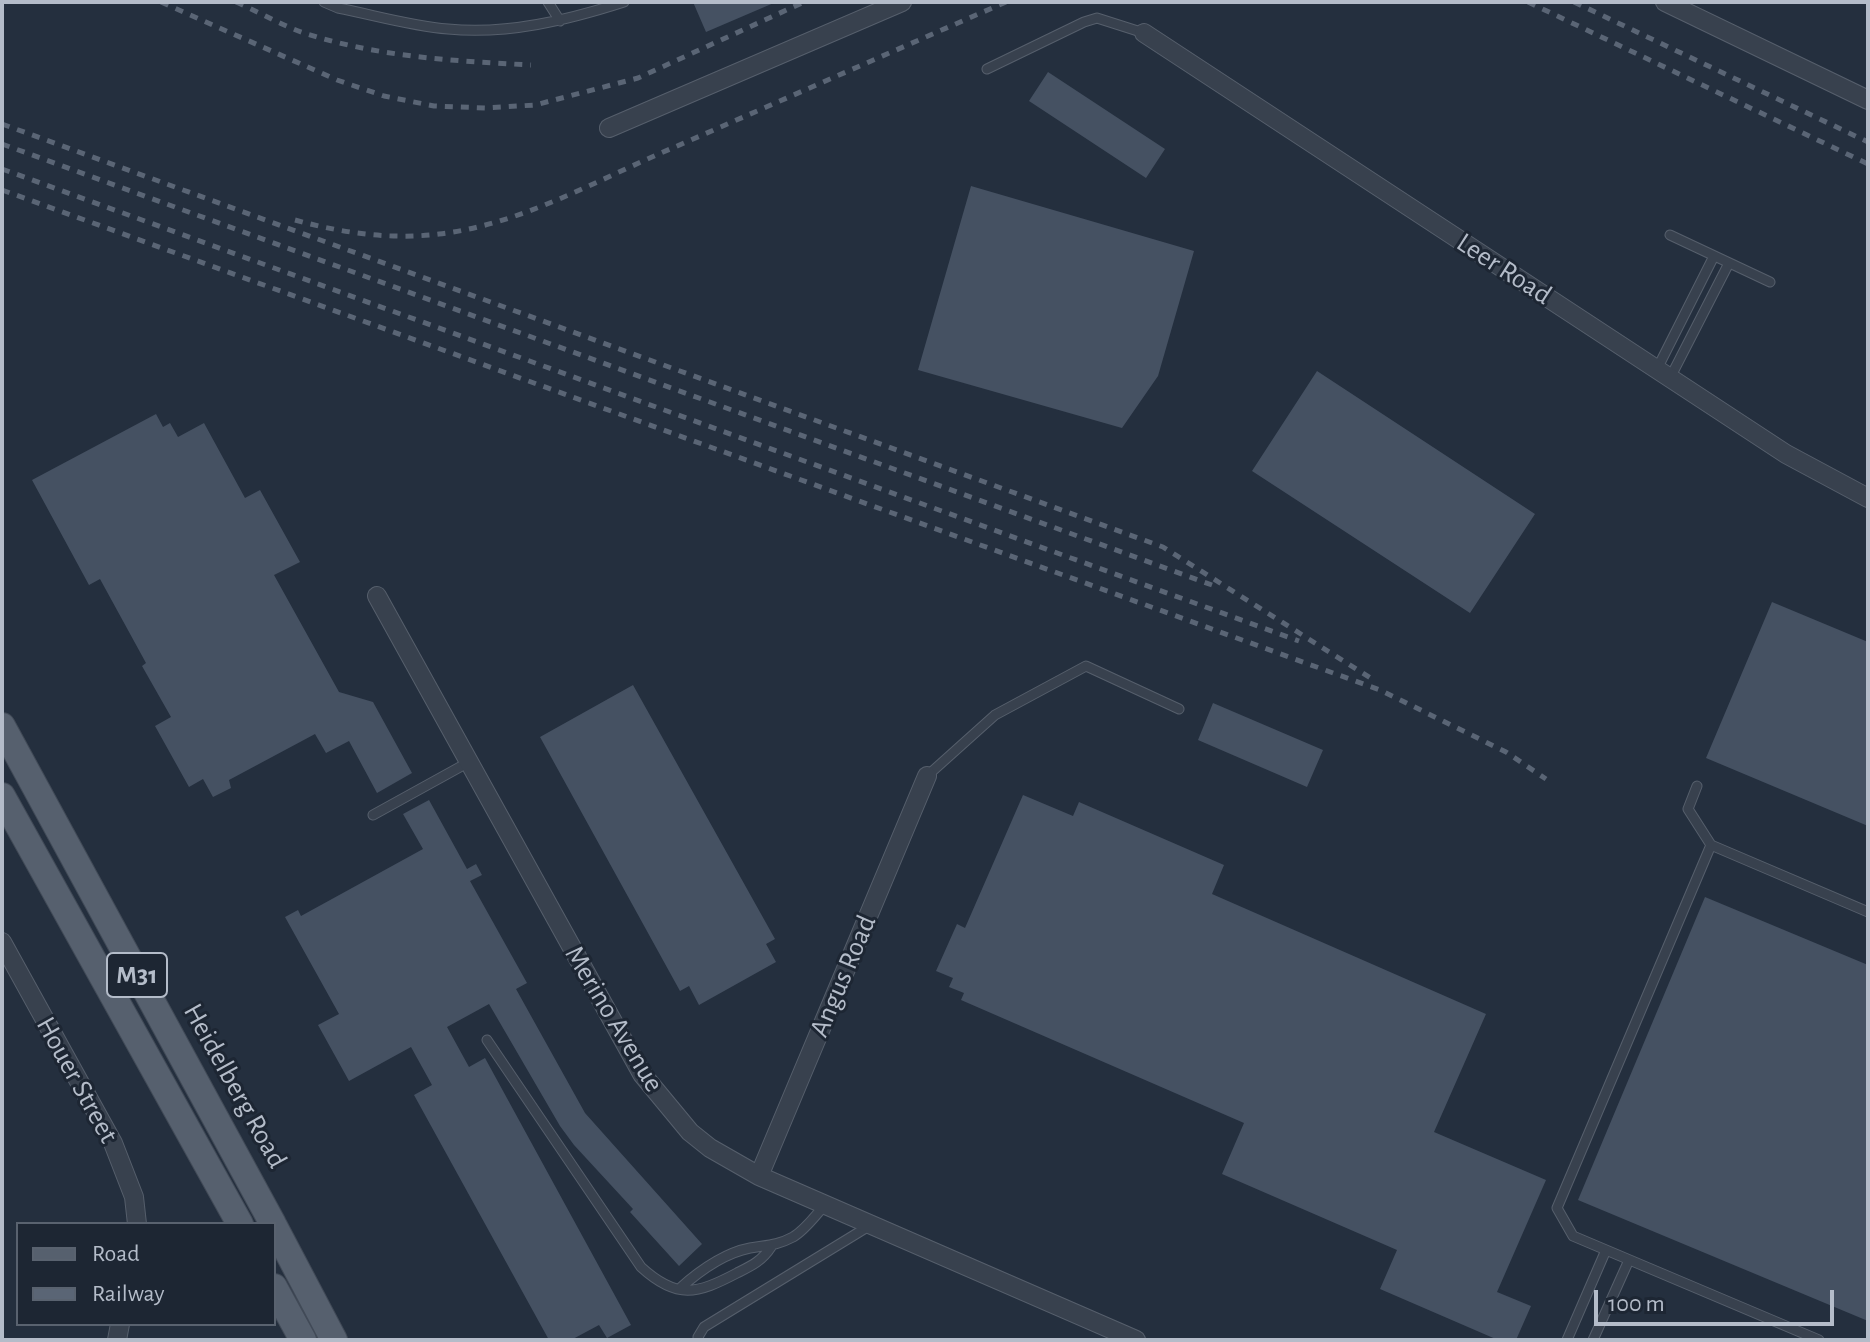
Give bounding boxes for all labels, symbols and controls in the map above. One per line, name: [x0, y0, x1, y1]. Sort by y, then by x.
street label: Leer Road: [1450, 226, 1558, 312]
street label: Angus Road: [802, 910, 884, 1042]
street label: Merino Avenue: [557, 940, 671, 1098]
road number: M31: [107, 953, 167, 997]
street label: Heidelberg Road: [176, 998, 294, 1174]
street label: Houer Street: [29, 1011, 125, 1149]
legend: [16, 1222, 276, 1326]
text: Road: [92, 1242, 140, 1266]
scale bar: [1598, 1274, 1838, 1324]
text: Railway: [92, 1282, 164, 1306]
text: 100 m: [1608, 1292, 1665, 1316]

